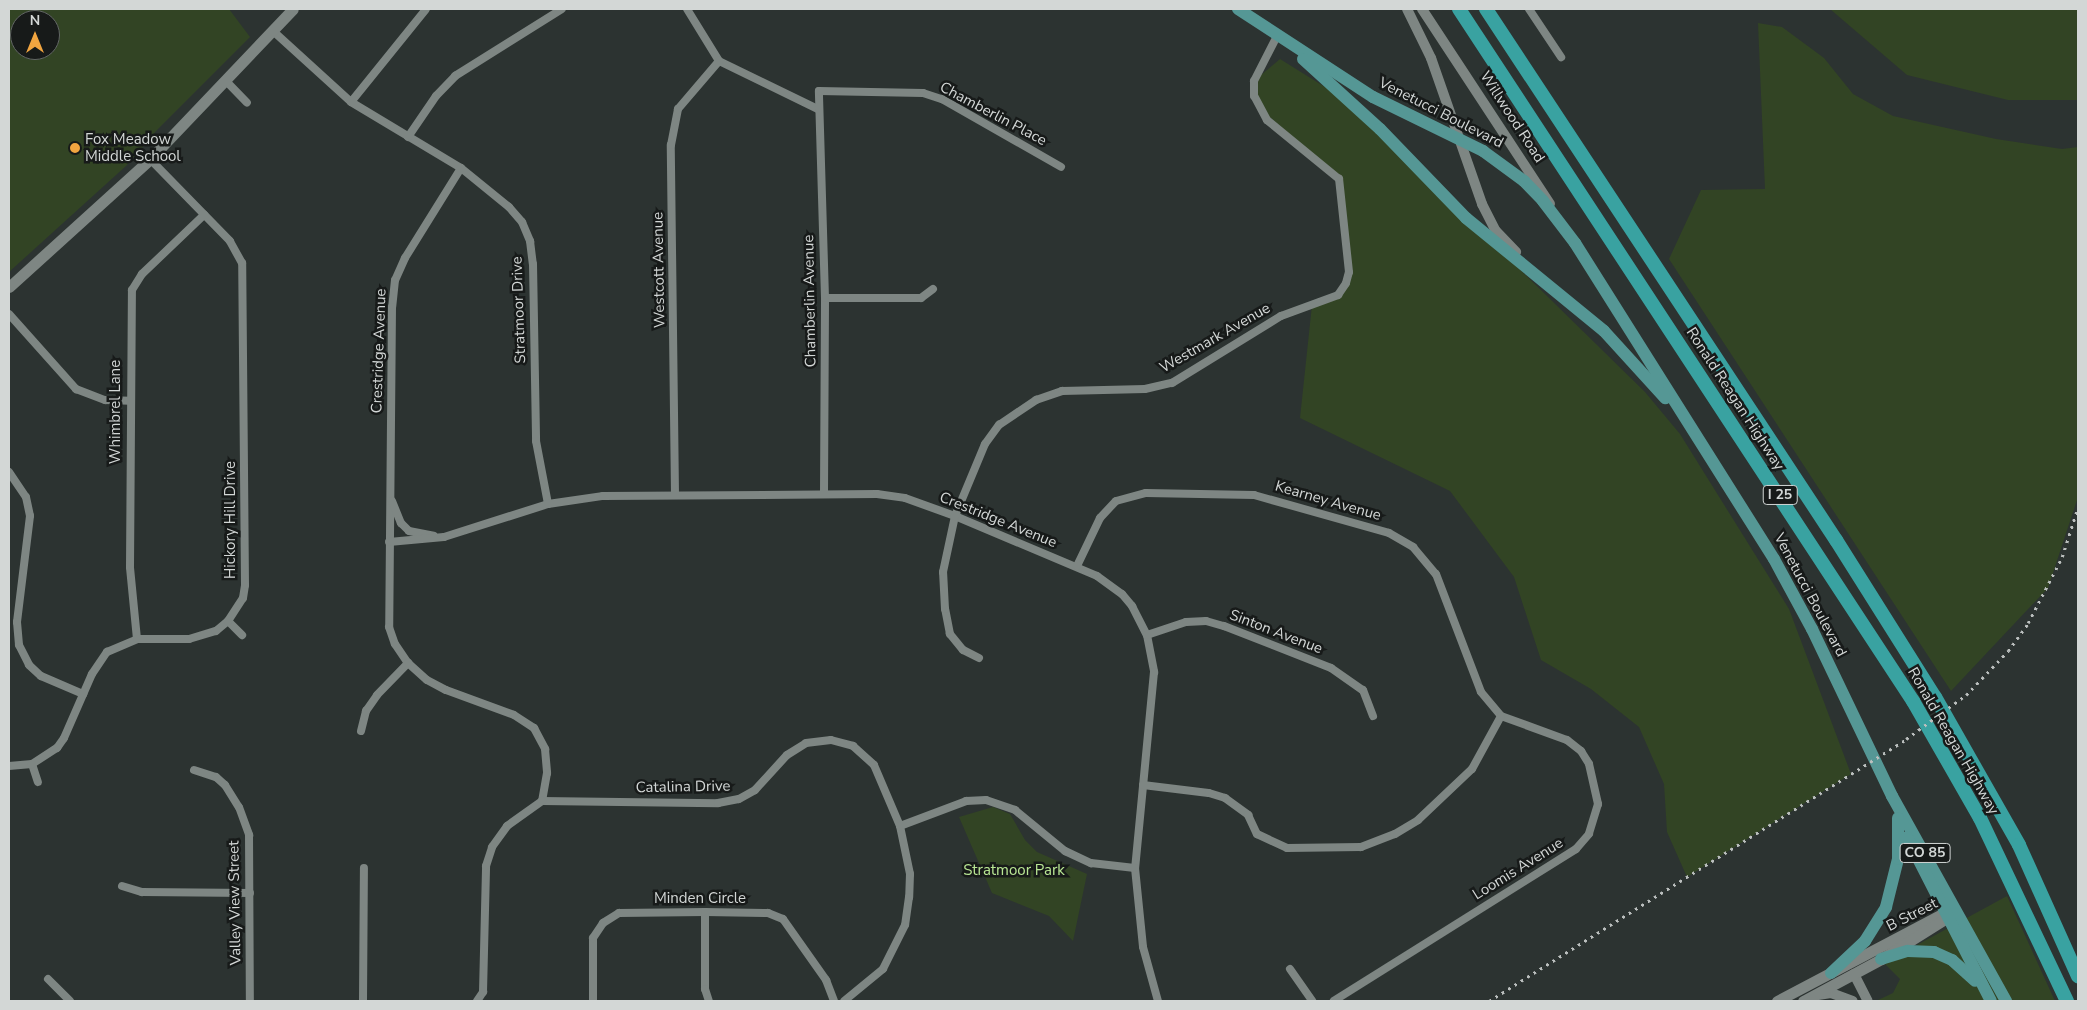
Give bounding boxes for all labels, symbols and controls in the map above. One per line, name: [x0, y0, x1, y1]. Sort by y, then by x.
north arrow: [10, 10, 60, 60]
text: N: [30, 11, 40, 30]
street label: Willwood Road: [1476, 68, 1548, 166]
street label: Venetucci Boulevard: [1376, 74, 1506, 152]
street label: Chamberlin Place: [936, 78, 1050, 150]
place label: Fox Meadow Middle School: [85, 130, 181, 165]
marker: Fox Meadow Middle School: [69, 142, 81, 154]
street label: Westcott Avenue: [649, 212, 669, 328]
street label: Chamberlin Avenue: [800, 234, 820, 368]
street label: Stratmoor Drive: [508, 256, 530, 364]
street label: Crestridge Avenue: [368, 288, 390, 414]
street label: Westmark Avenue: [1157, 299, 1273, 377]
street label: Ronald Reagan Highway: [1682, 324, 1788, 474]
street label: Whimbrel Lane: [107, 360, 125, 464]
street label: Hickory Hill Drive: [222, 461, 240, 579]
street label: Kearney Avenue: [1273, 477, 1383, 525]
road number: I 25: [1762, 484, 1798, 506]
street label: Crestridge Avenue: [937, 488, 1059, 552]
street label: Venetucci Boulevard: [1770, 530, 1850, 660]
street label: Sinton Avenue: [1227, 606, 1325, 658]
street label: Ronald Reagan Highway: [1904, 664, 2002, 818]
street label: Catalina Drive: [635, 777, 731, 797]
street label: Loomis Avenue: [1469, 834, 1567, 904]
street label: Valley View Street: [225, 840, 245, 966]
road number: CO 85: [1899, 841, 1951, 864]
park label: Stratmoor Park: [963, 862, 1065, 880]
street label: Minden Circle: [654, 890, 746, 908]
street label: B Street: [1883, 895, 1941, 935]

